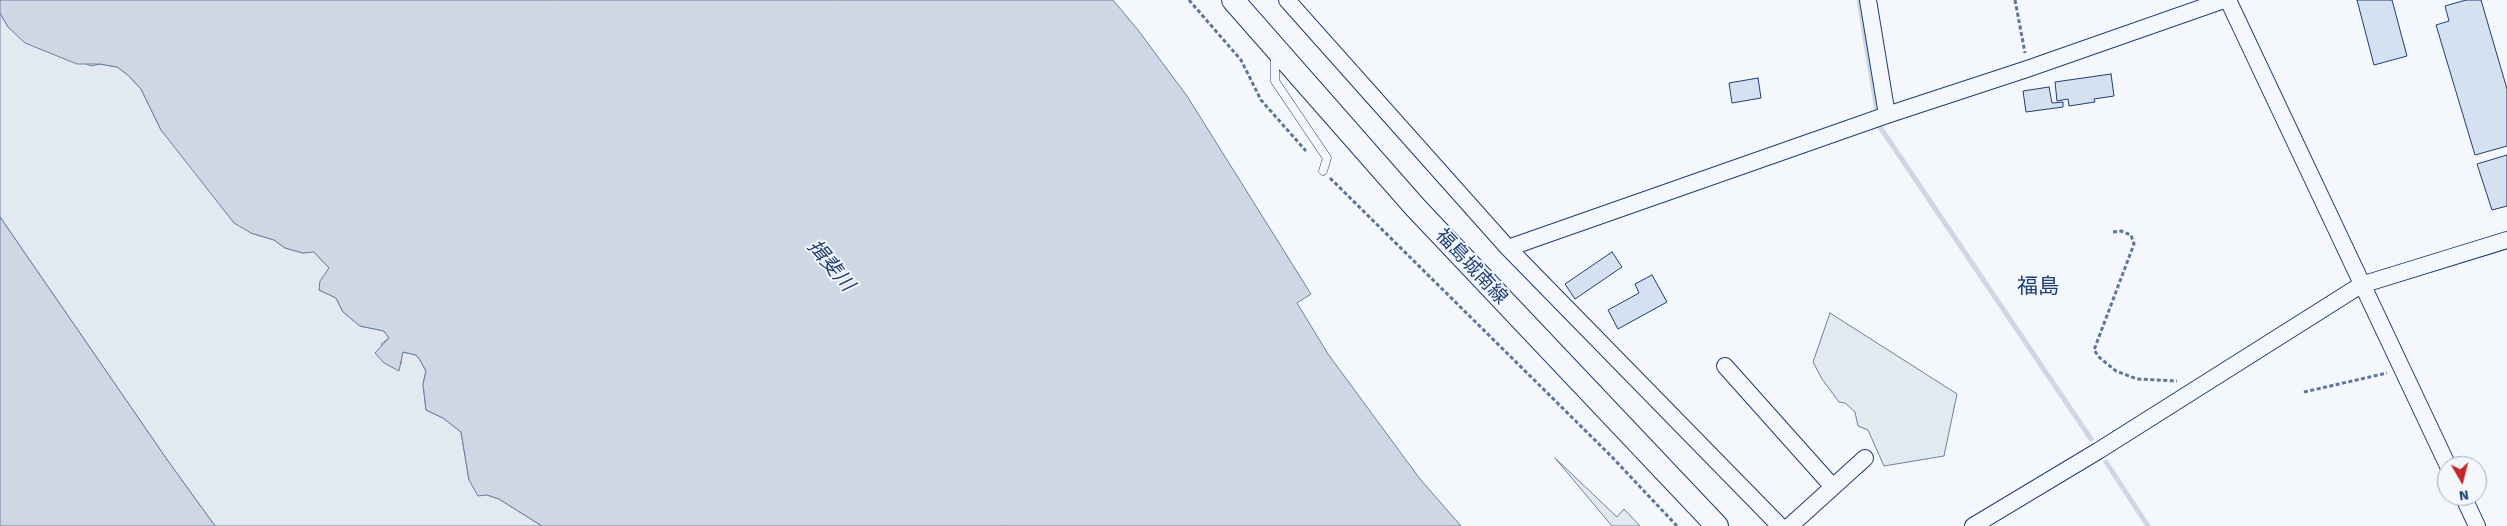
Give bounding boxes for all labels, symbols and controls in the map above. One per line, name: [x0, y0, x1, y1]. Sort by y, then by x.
street label: 福島城南線: [1430, 224, 1512, 310]
water label: 揖斐川: [802, 235, 858, 297]
district label: 福島: [2017, 274, 2059, 300]
north arrow: [2437, 456, 2487, 506]
text: N: [2458, 486, 2470, 504]

